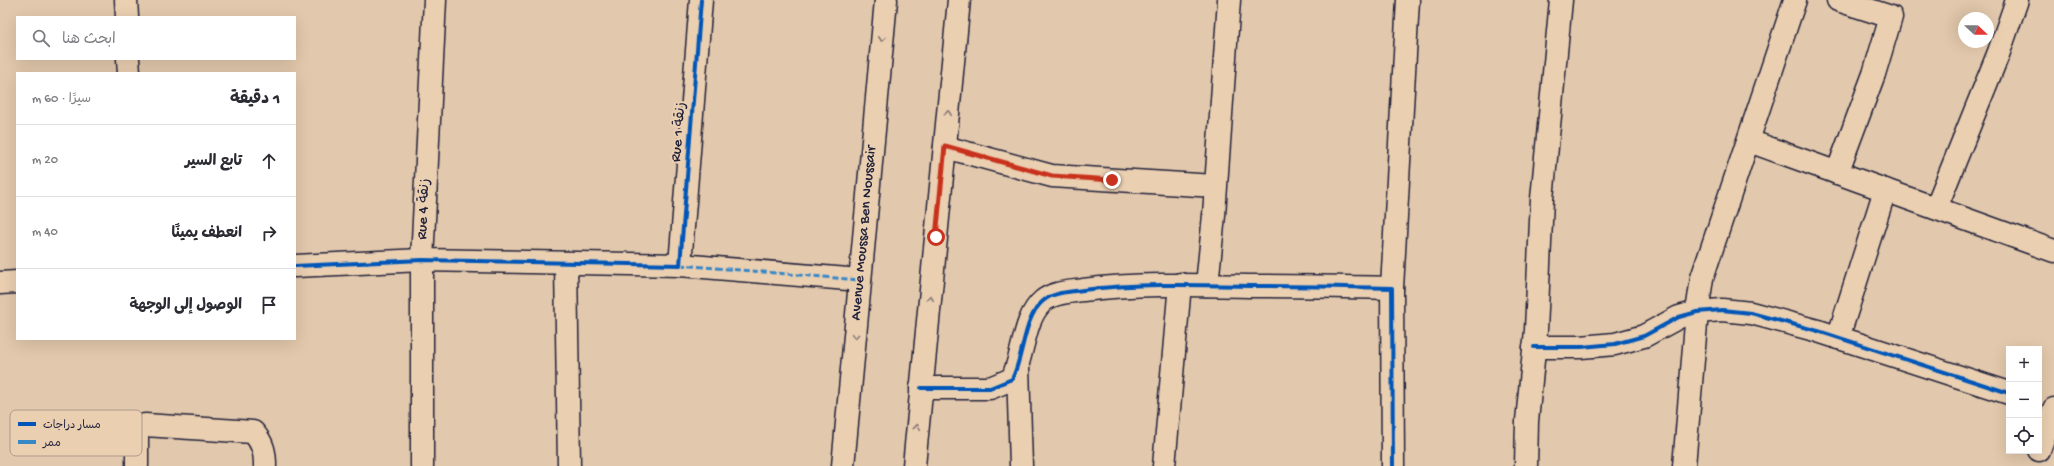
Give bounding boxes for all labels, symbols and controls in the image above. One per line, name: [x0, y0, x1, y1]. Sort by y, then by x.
north arrow: [1958, 12, 1994, 48]
search box: [16, 16, 296, 60]
icon: search: [30, 27, 52, 49]
text: ابحث هنا: [62, 31, 116, 49]
one-way arrow: [878, 36, 887, 42]
text: 1 دقيقة: [230, 90, 280, 110]
text: سيرًا · 60 m: [32, 92, 91, 107]
street label: Rue 1 زنقة: [667, 101, 691, 163]
one-way arrow: [944, 110, 953, 116]
street label: Avenue Moussa Ben Noussair: [847, 143, 881, 321]
icon: ahead: [258, 150, 280, 172]
text: 20 m: [32, 153, 58, 168]
text: تابع السير: [185, 153, 242, 171]
route end: [1103, 171, 1121, 189]
street label: Rue 4 زنقة: [413, 178, 435, 240]
icon: right: [258, 222, 280, 244]
text: 40 m: [32, 225, 58, 240]
text: انعطف يمينًا: [171, 225, 242, 243]
route start: [927, 228, 945, 246]
icon: arrive: [258, 294, 280, 316]
one-way arrow: [925, 295, 934, 301]
text: الوصول إلى الوجهة: [129, 297, 242, 315]
one-way arrow: [850, 333, 859, 339]
map controls: [2006, 346, 2042, 454]
button: +: [2006, 346, 2042, 382]
button: −: [2006, 382, 2042, 418]
legend: [10, 410, 142, 456]
button: locate: [2006, 418, 2042, 454]
text: مسار دراجات: [43, 419, 101, 432]
one-way arrow: [913, 424, 922, 430]
text: ممر: [42, 438, 61, 450]

